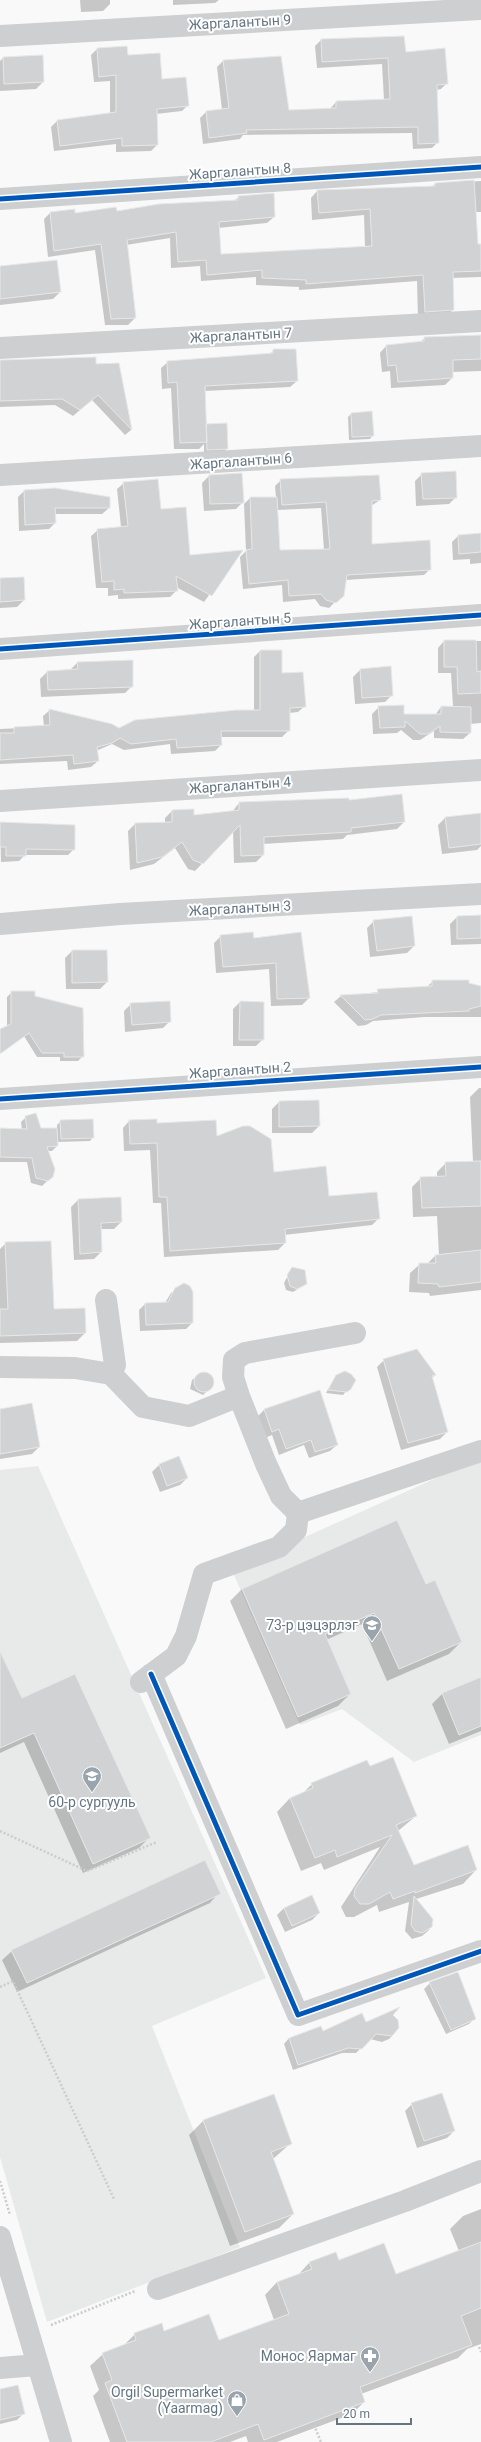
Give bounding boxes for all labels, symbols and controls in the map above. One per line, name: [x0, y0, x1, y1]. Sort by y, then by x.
street label: Жаргалантын 9: [188, 11, 292, 33]
street label: Жаргалантын 8: [188, 159, 292, 183]
street label: Жаргалантын 7: [189, 324, 293, 346]
street label: Жаргалантын 6: [189, 449, 293, 473]
street label: Жаргалантын 5: [188, 609, 292, 633]
street label: Жаргалантын 4: [188, 773, 292, 797]
street label: Жаргалантын 3: [188, 897, 292, 919]
street label: Жаргалантын 2: [188, 1058, 292, 1082]
school or university icon: 73-р цэцэрлэг: [361, 1614, 383, 1642]
place label: 73-р цэцэрлэг: [266, 1617, 358, 1633]
school or university icon: 60-р сургууль: [81, 1765, 103, 1793]
place label: 60-р сургууль: [48, 1794, 136, 1810]
pharmacy icon: Монос Яармаг: [359, 2345, 381, 2373]
place label: Монос Яармаг: [261, 2348, 356, 2364]
place label: Orgil Supermarket (Yaarmag): [111, 2384, 223, 2417]
shop icon: Orgil Supermarket (Yaarmag): [226, 2389, 248, 2417]
scale bar: [337, 2400, 411, 2426]
text: 20 m: [343, 2407, 370, 2421]

